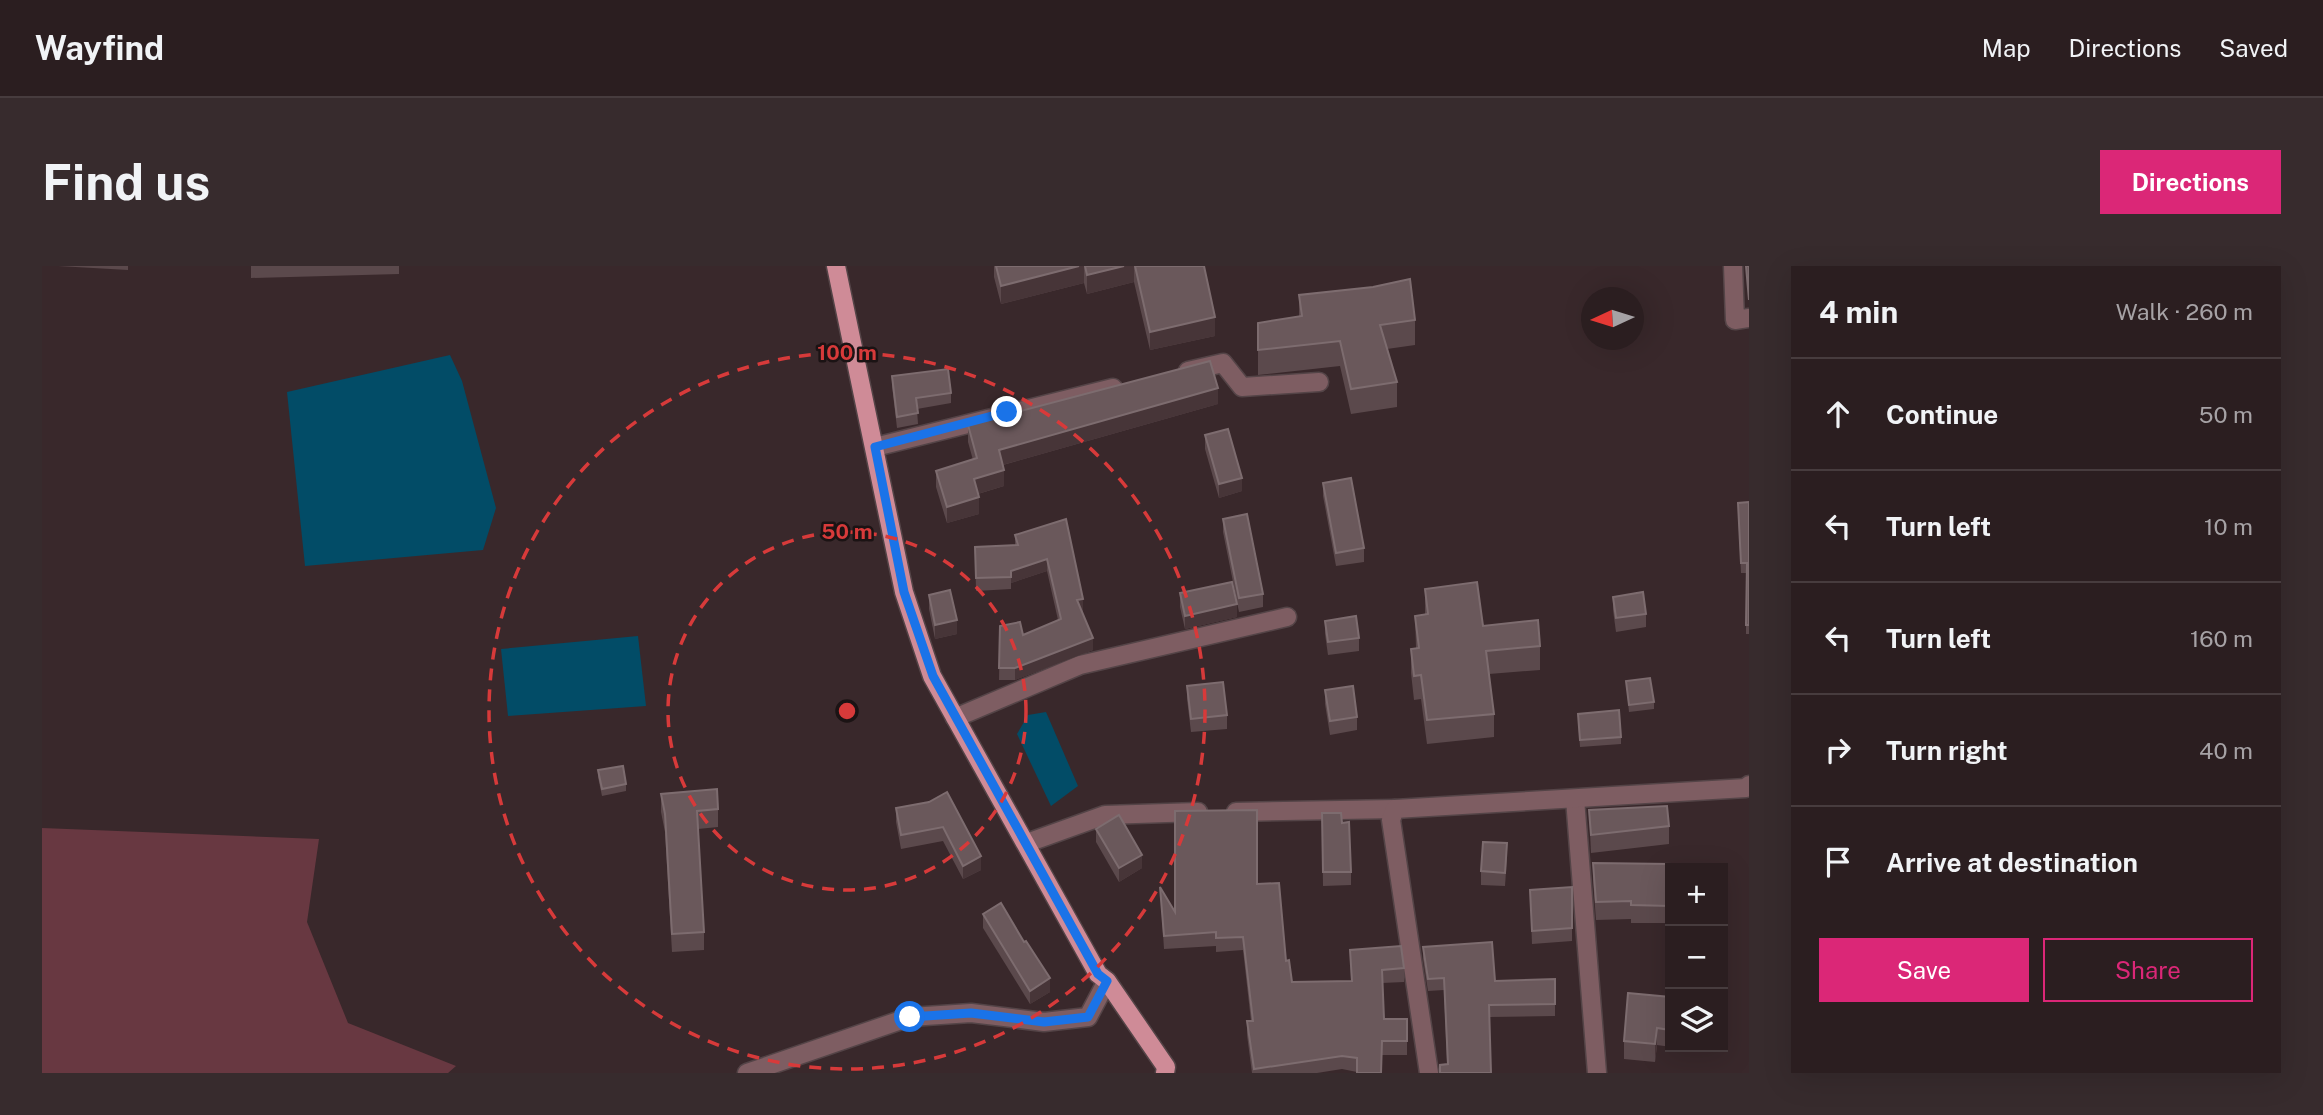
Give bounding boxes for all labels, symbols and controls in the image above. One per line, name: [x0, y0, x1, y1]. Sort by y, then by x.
text: Wayfind: [35, 29, 164, 67]
text: Map: [1982, 34, 2031, 62]
text: Directions: [2069, 34, 2181, 62]
text: Saved: [2219, 34, 2288, 62]
button: Directions: [2100, 150, 2281, 214]
text: Find us: [42, 153, 210, 211]
north arrow: [1581, 287, 1644, 350]
text: 4 min: [1819, 294, 1898, 330]
text: Walk · 260 m: [2116, 298, 2253, 325]
text: 100 m: [817, 340, 877, 365]
icon: ahead: [1819, 395, 1857, 433]
route end: [991, 396, 1022, 427]
text: Continue: [1886, 399, 1998, 430]
text: 50 m: [2199, 401, 2253, 428]
icon: left: [1819, 507, 1857, 545]
text: Turn left: [1886, 511, 1991, 542]
text: 10 m: [2204, 513, 2253, 540]
text: 50 m: [821, 519, 873, 544]
icon: left: [1819, 619, 1857, 657]
text: Turn left: [1886, 623, 1991, 654]
text: 160 m: [2190, 625, 2253, 652]
centre of rings: [835, 699, 859, 723]
icon: right: [1819, 731, 1857, 769]
text: Turn right: [1886, 735, 2008, 766]
text: 40 m: [2199, 737, 2253, 764]
icon: arrive: [1819, 843, 1857, 881]
text: Arrive at destination: [1886, 847, 2138, 878]
map controls: [1665, 863, 1728, 1052]
button: +: [1665, 863, 1728, 926]
button: −: [1665, 926, 1728, 989]
button: Save: [1819, 938, 2029, 1002]
button: Share: [2043, 938, 2253, 1002]
button: layers: [1665, 989, 1728, 1052]
route start: [894, 1001, 925, 1032]

